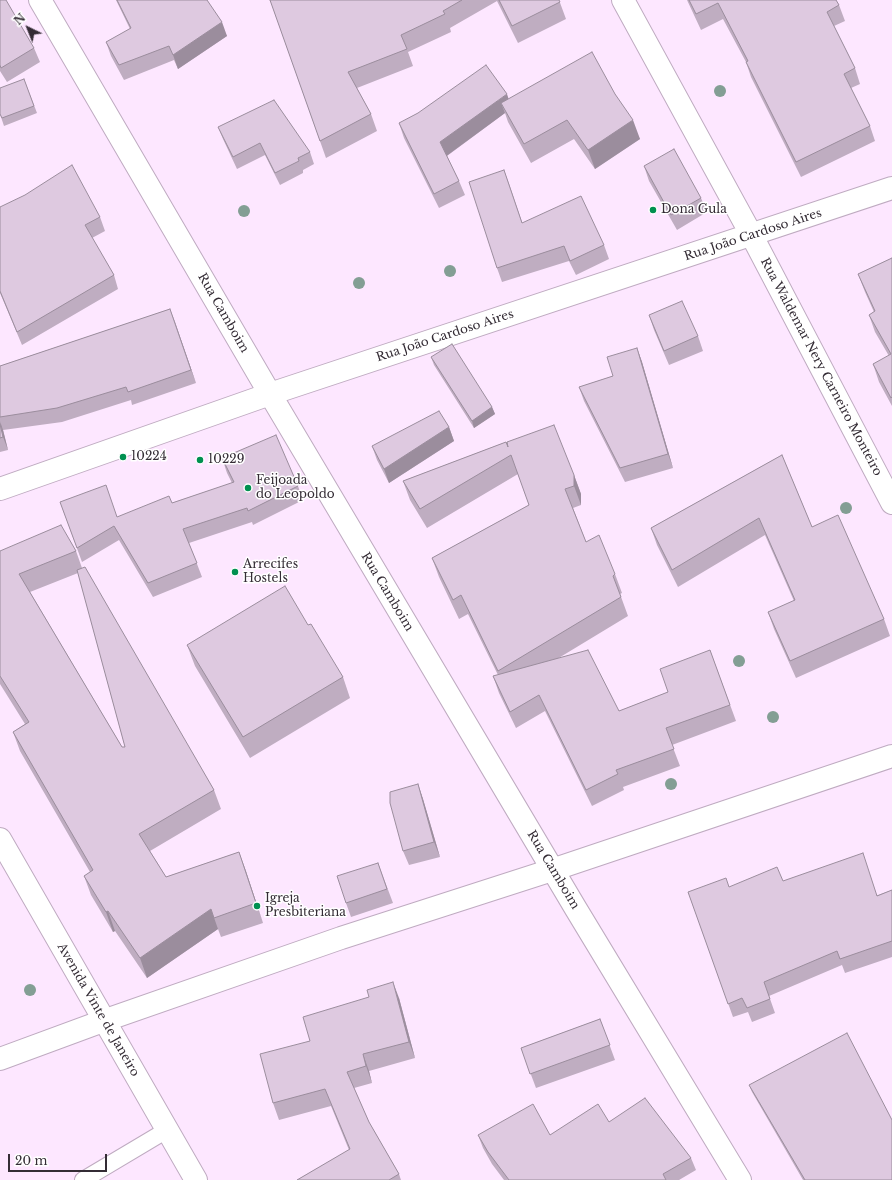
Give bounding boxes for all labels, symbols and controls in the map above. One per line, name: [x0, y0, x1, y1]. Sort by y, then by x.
north arrow: [8, 8, 48, 48]
text: N: [11, 11, 28, 28]
place label: Dona Gula: [661, 203, 727, 217]
marker: Dona Gula: [648, 205, 658, 215]
street label: Rua João Cardoso Aires: [682, 206, 824, 264]
street label: Rua Waldemar Nery Carneiro Monteiro: [757, 255, 885, 479]
street label: Rua Camboim: [194, 271, 252, 355]
street label: Rua João Cardoso Aires: [374, 307, 516, 365]
place label: 10224: [131, 450, 167, 464]
marker: 10224: [118, 452, 128, 462]
place label: 10229: [208, 453, 244, 467]
marker: 10229: [195, 455, 205, 465]
place label: Feijoada do Leopoldo: [256, 474, 335, 502]
marker: Feijoada do Leopoldo: [243, 483, 253, 493]
street label: Rua Camboim: [358, 550, 416, 634]
place label: Arrecifes Hostels: [243, 558, 298, 586]
marker: Arrecifes Hostels: [230, 567, 240, 577]
street label: Rua Camboim: [524, 828, 582, 912]
place label: Igreja Presbiteriana: [265, 892, 346, 920]
marker: Igreja Presbiteriana: [252, 901, 262, 911]
street label: Avenida Vinte de Janeiro: [54, 941, 142, 1079]
scale bar: [10, 1146, 109, 1172]
text: 20 m: [15, 1153, 47, 1168]

